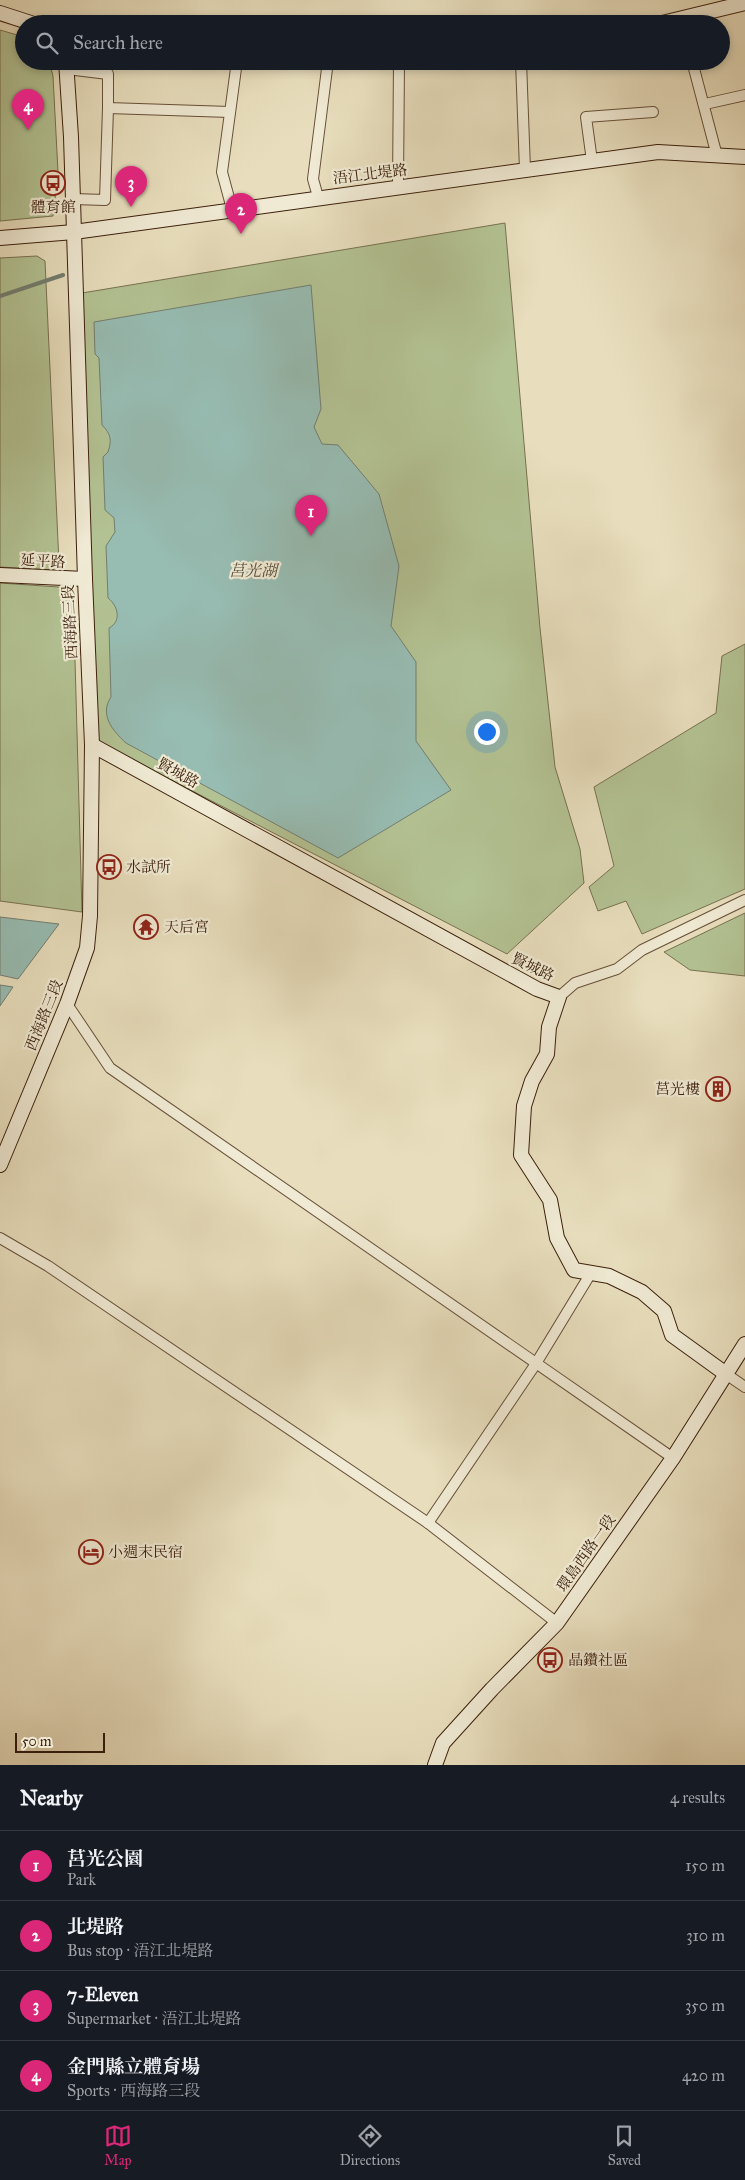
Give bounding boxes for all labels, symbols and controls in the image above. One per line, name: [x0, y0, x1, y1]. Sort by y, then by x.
search box: [15, 15, 730, 70]
icon: search: [33, 29, 61, 57]
text: Search here: [73, 31, 163, 54]
pin: 4: [12, 89, 44, 130]
street label: 浯江北堤路: [332, 160, 408, 188]
pin: 3: [115, 166, 147, 207]
bus stop icon: 體育館: [40, 170, 66, 196]
pin: 2: [225, 193, 257, 234]
place label: 體育館: [30, 198, 76, 216]
pin: 1: [295, 495, 327, 536]
street label: 延平路: [20, 551, 66, 571]
water label: 莒光湖: [229, 561, 280, 580]
street label: 西海路三段: [59, 584, 81, 660]
your location: [474, 719, 500, 745]
street label: 賢城路: [154, 754, 202, 792]
bus stop icon: 水試所: [96, 854, 122, 880]
place label: 水試所: [126, 858, 171, 876]
temple icon: 天后宮: [133, 914, 159, 940]
place label: 天后宮: [164, 918, 209, 936]
street label: 賢城路: [509, 949, 557, 985]
street label: 西海路三段: [22, 977, 66, 1053]
building icon: 莒光樓: [705, 1076, 731, 1102]
place label: 莒光樓: [655, 1080, 700, 1098]
street label: 環島西路一段: [553, 1511, 619, 1595]
hotel icon: 小週末民宿: [78, 1539, 104, 1565]
place label: 小週末民宿: [108, 1543, 183, 1561]
bus stop icon: 晶鑽社區: [537, 1647, 563, 1673]
place label: 晶鑽社區: [568, 1651, 628, 1669]
scale bar: [15, 1730, 105, 1753]
text: 50 m: [22, 1733, 51, 1750]
text: Nearby: [20, 1785, 83, 1811]
text: 4 results: [670, 1788, 725, 1807]
text: 莒光公園: [67, 1847, 143, 1870]
text: 1: [33, 1856, 39, 1875]
text: 150 m: [685, 1856, 725, 1875]
text: Park: [67, 1870, 96, 1889]
text: 北堤路: [67, 1915, 124, 1938]
text: 2: [32, 1926, 40, 1945]
text: 310 m: [686, 1926, 725, 1945]
text: Bus stop · 浯江北堤路: [67, 1941, 213, 1960]
text: 7-Eleven: [67, 1983, 139, 2006]
text: 3: [33, 1996, 39, 2015]
text: 350 m: [685, 1996, 725, 2015]
text: Supermarket · 浯江北堤路: [67, 2009, 242, 2028]
text: 金門縣立體育場: [67, 2055, 200, 2078]
text: 4: [32, 2066, 40, 2085]
text: 420 m: [682, 2066, 725, 2085]
text: Sports · 西海路三段: [67, 2081, 200, 2100]
tab: Map: [104, 2122, 132, 2169]
tab: Directions: [340, 2122, 400, 2169]
tab: Saved: [608, 2122, 641, 2169]

